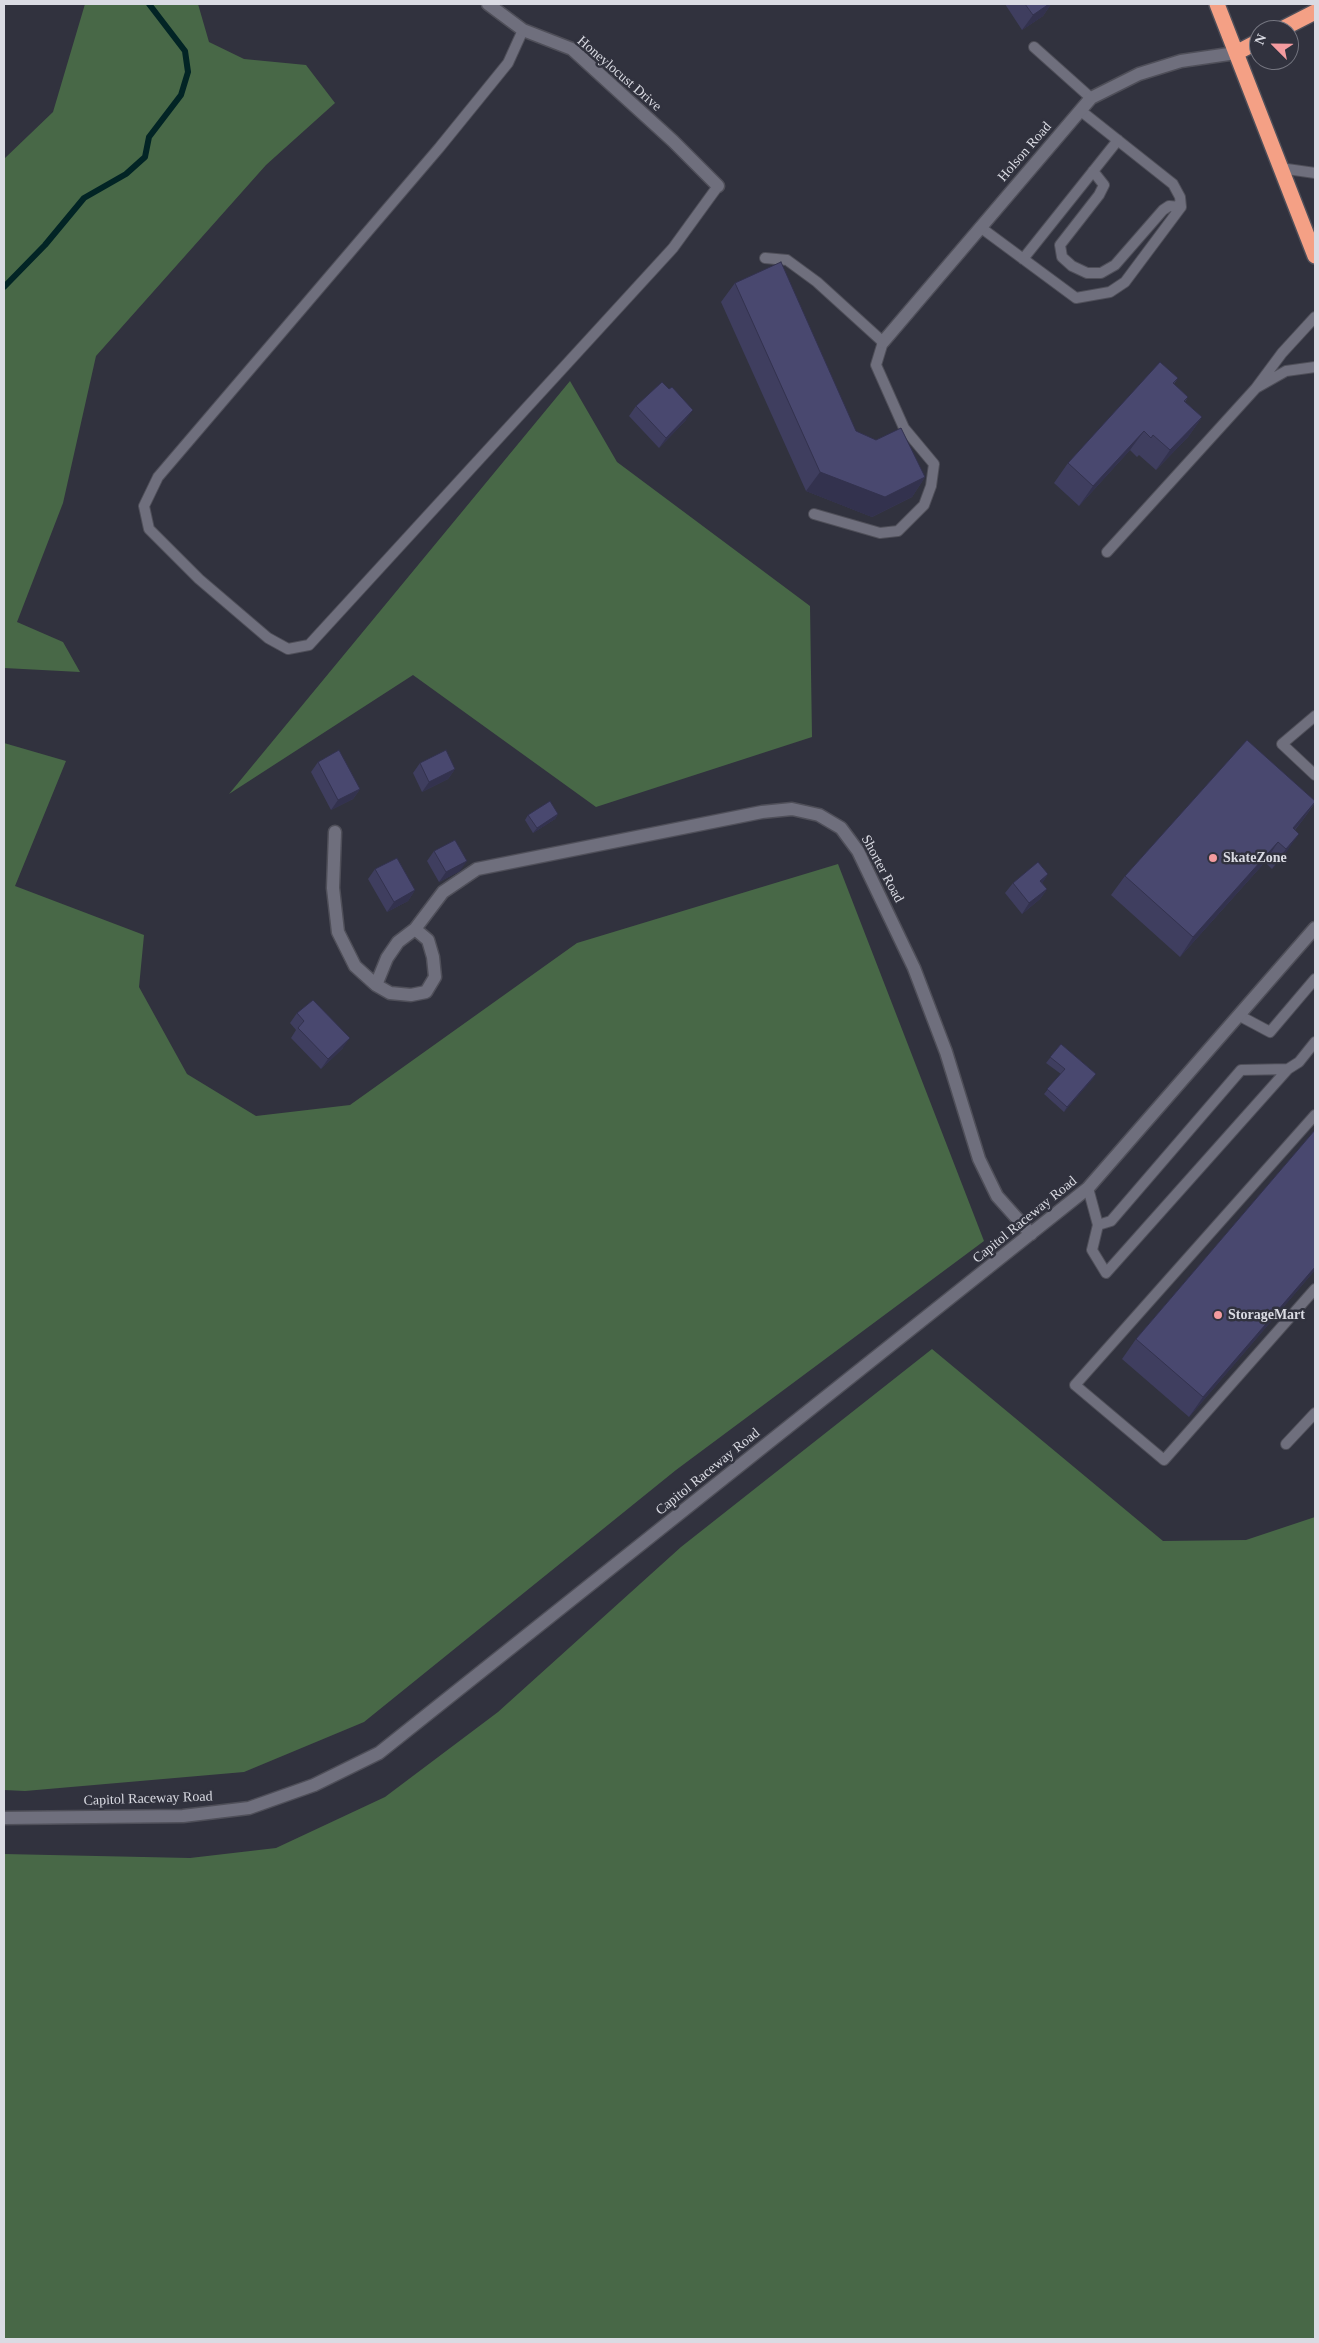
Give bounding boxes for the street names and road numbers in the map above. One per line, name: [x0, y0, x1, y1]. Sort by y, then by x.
street label: Honeylocust Drive: [573, 33, 665, 115]
street label: Holson Road: [995, 119, 1055, 185]
street label: Shorter Road: [857, 832, 907, 906]
street label: Capitol Raceway Road: [970, 1173, 1080, 1267]
street label: Capitol Raceway Road: [653, 1425, 763, 1519]
street label: Capitol Raceway Road: [83, 1788, 213, 1810]

